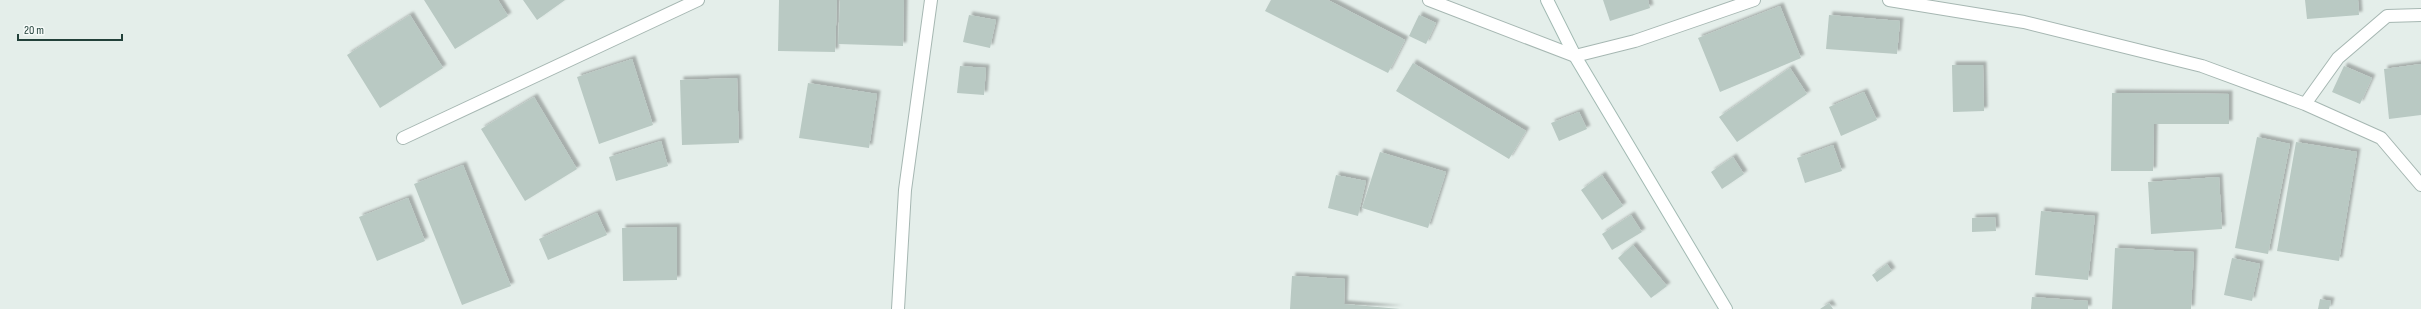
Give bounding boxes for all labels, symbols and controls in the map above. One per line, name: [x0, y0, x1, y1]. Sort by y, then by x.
scale bar: [18, 16, 122, 42]
text: 20 m: [24, 23, 44, 38]

